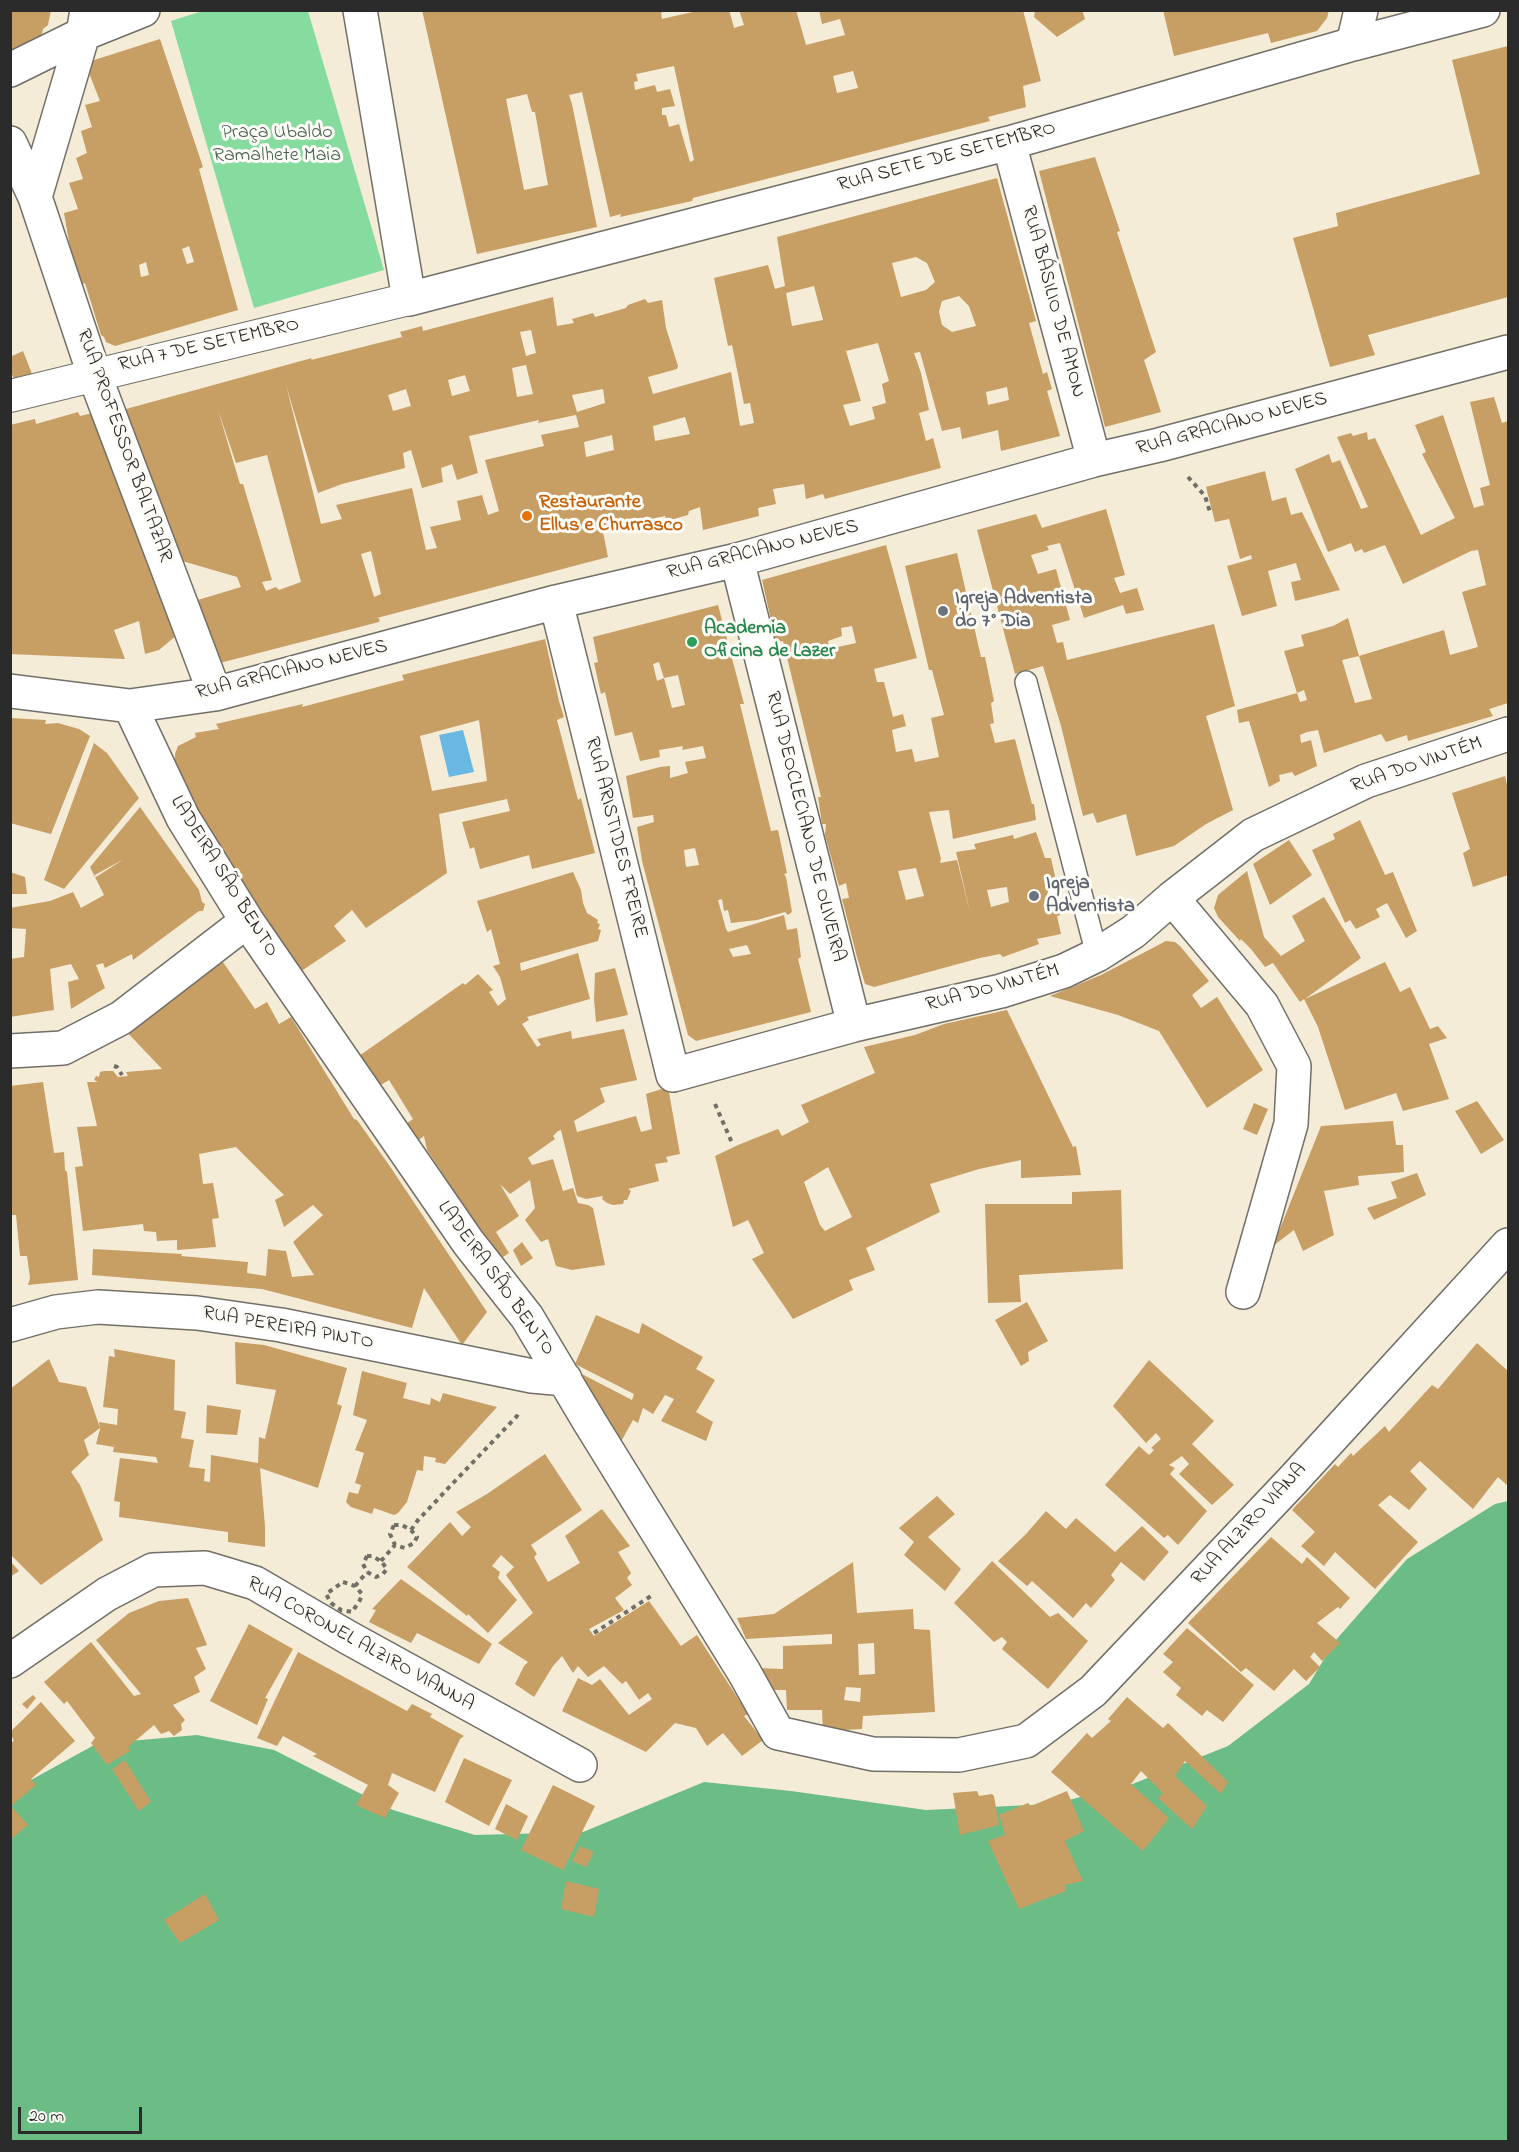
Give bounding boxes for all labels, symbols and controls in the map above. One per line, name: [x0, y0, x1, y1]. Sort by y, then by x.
street label: RUA SETE DE SETEMBRO: [835, 117, 1059, 199]
park label: Praça Ubaldo Ramalhete Maia: [213, 122, 341, 169]
street label: RUA BÁSILIO DE AMON: [1015, 204, 1089, 400]
street label: RUA 7 DE SETEMBRO: [116, 314, 302, 378]
street label: RUA PROFESSOR BALTAZAR: [70, 326, 176, 566]
street label: RUA GRACIANO NEVES: [1134, 388, 1330, 462]
place label: Restaurante Ellus e Churrasco: [539, 492, 683, 539]
marker: Restaurante Ellus e Churrasco: [520, 509, 534, 523]
street label: RUA GRACIANO NEVES: [665, 516, 861, 586]
place label: Igreja Adventista do 7˚ Dia: [955, 588, 1092, 635]
marker: Igreja Adventista do 7˚ Dia: [936, 604, 950, 618]
place label: Academia Oficina de Lazer: [704, 618, 835, 665]
marker: Academia Oficina de Lazer: [685, 635, 699, 649]
street label: RUA GRACIANO NEVES: [194, 636, 390, 706]
street label: RUA DEOCLECIANO DE OLIVEIRA: [759, 689, 849, 965]
street label: RUA DO VINTÉM: [1348, 732, 1486, 800]
street label: RUA ARISTIDES FREIRE: [578, 735, 652, 941]
street label: LADEIRA SÃO BENTO: [164, 792, 282, 962]
place label: Igreja Adventista: [1046, 873, 1135, 920]
marker: Igreja Adventista: [1027, 889, 1041, 903]
street label: RUA DO VINTÉM: [924, 960, 1062, 1018]
street label: LADEIRA SÃO BENTO: [431, 1197, 559, 1361]
street label: RUA PEREIRA PINTO: [201, 1302, 375, 1356]
street label: RUA ALZIRO VIANA: [1187, 1459, 1313, 1591]
street label: RUA CORONEL ALZIRO VIANNA: [242, 1572, 478, 1718]
scale bar: [21, 2095, 146, 2133]
text: 20 m: [29, 2104, 64, 2130]

